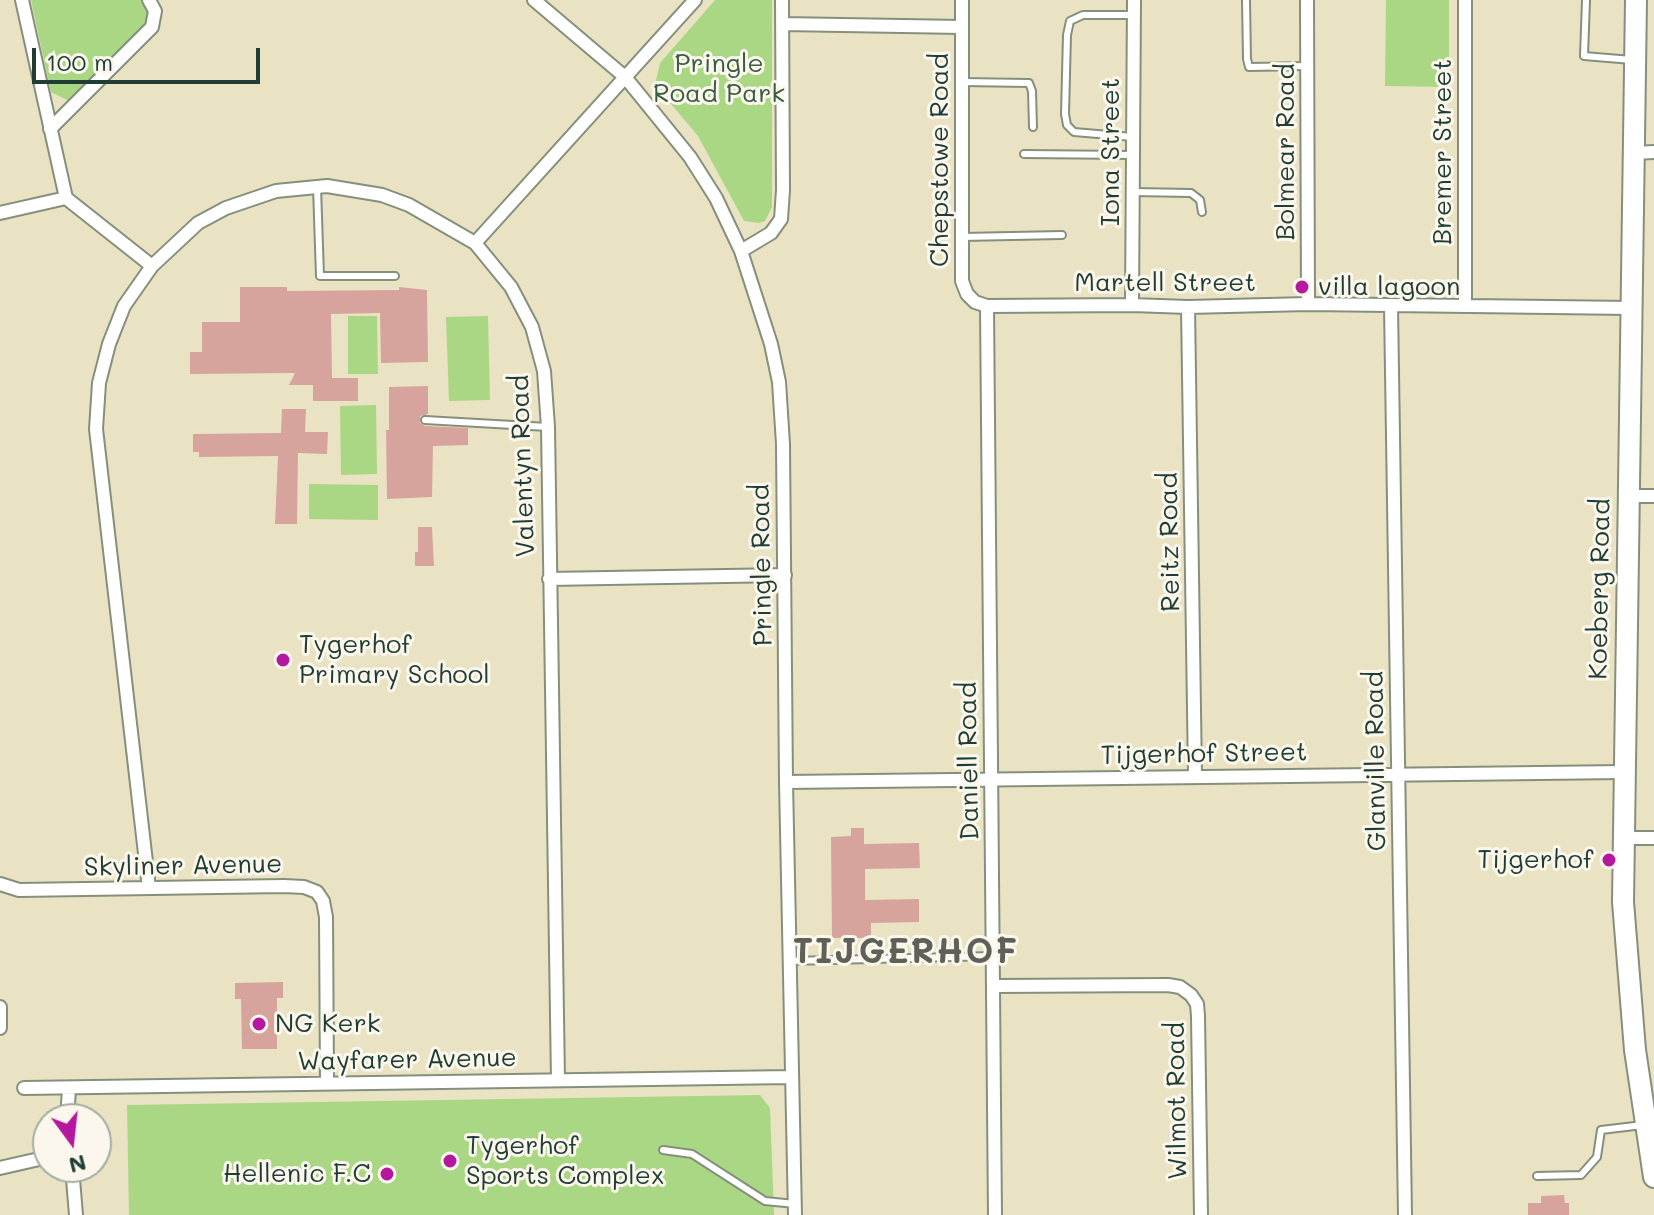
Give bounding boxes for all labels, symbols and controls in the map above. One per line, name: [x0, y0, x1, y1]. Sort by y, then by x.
scale bar: [36, 32, 264, 82]
text: 100 m: [46, 46, 113, 77]
park label: Pringle Road Park: [653, 48, 785, 110]
street label: Chepstowe Road: [924, 53, 956, 267]
street label: Bremer Street: [1427, 59, 1459, 245]
street label: Bolmear Road: [1270, 63, 1302, 241]
street label: Iona Street: [1095, 78, 1127, 226]
street label: Martell Street: [1074, 267, 1256, 299]
place label: villa lagoon: [1318, 271, 1460, 303]
marker: villa lagoon: [1293, 278, 1311, 296]
street label: Valentyn Road: [504, 374, 542, 558]
street label: Reitz Road: [1153, 472, 1187, 612]
street label: Pringle Road: [745, 484, 779, 646]
street label: Koeberg Road: [1583, 498, 1617, 680]
place label: Tygerhof Primary School: [299, 629, 490, 690]
marker: Tygerhof Primary School: [274, 651, 292, 669]
street label: Glanville Road: [1359, 671, 1393, 851]
street label: Daniell Road: [952, 681, 986, 841]
street label: Tijgerhof Street: [1100, 737, 1308, 771]
place label: Tijgerhof: [1477, 844, 1593, 876]
street label: Skyliner Avenue: [84, 849, 282, 883]
marker: Tijgerhof: [1600, 851, 1618, 869]
district label: TIJGERHOF: [793, 933, 1019, 973]
place label: NG Kerk: [275, 1008, 381, 1040]
marker: NG Kerk: [250, 1015, 268, 1033]
street label: Wilmot Road: [1160, 1022, 1194, 1180]
street label: Wayfarer Avenue: [297, 1042, 517, 1078]
north arrow: [32, 1103, 112, 1183]
place label: Tygerhof Sports Complex: [466, 1130, 664, 1192]
text: N: [66, 1149, 90, 1181]
marker: Tygerhof Sports Complex: [441, 1152, 459, 1170]
place label: Hellenic F.C: [223, 1158, 371, 1190]
marker: Hellenic F.C: [378, 1165, 396, 1183]

